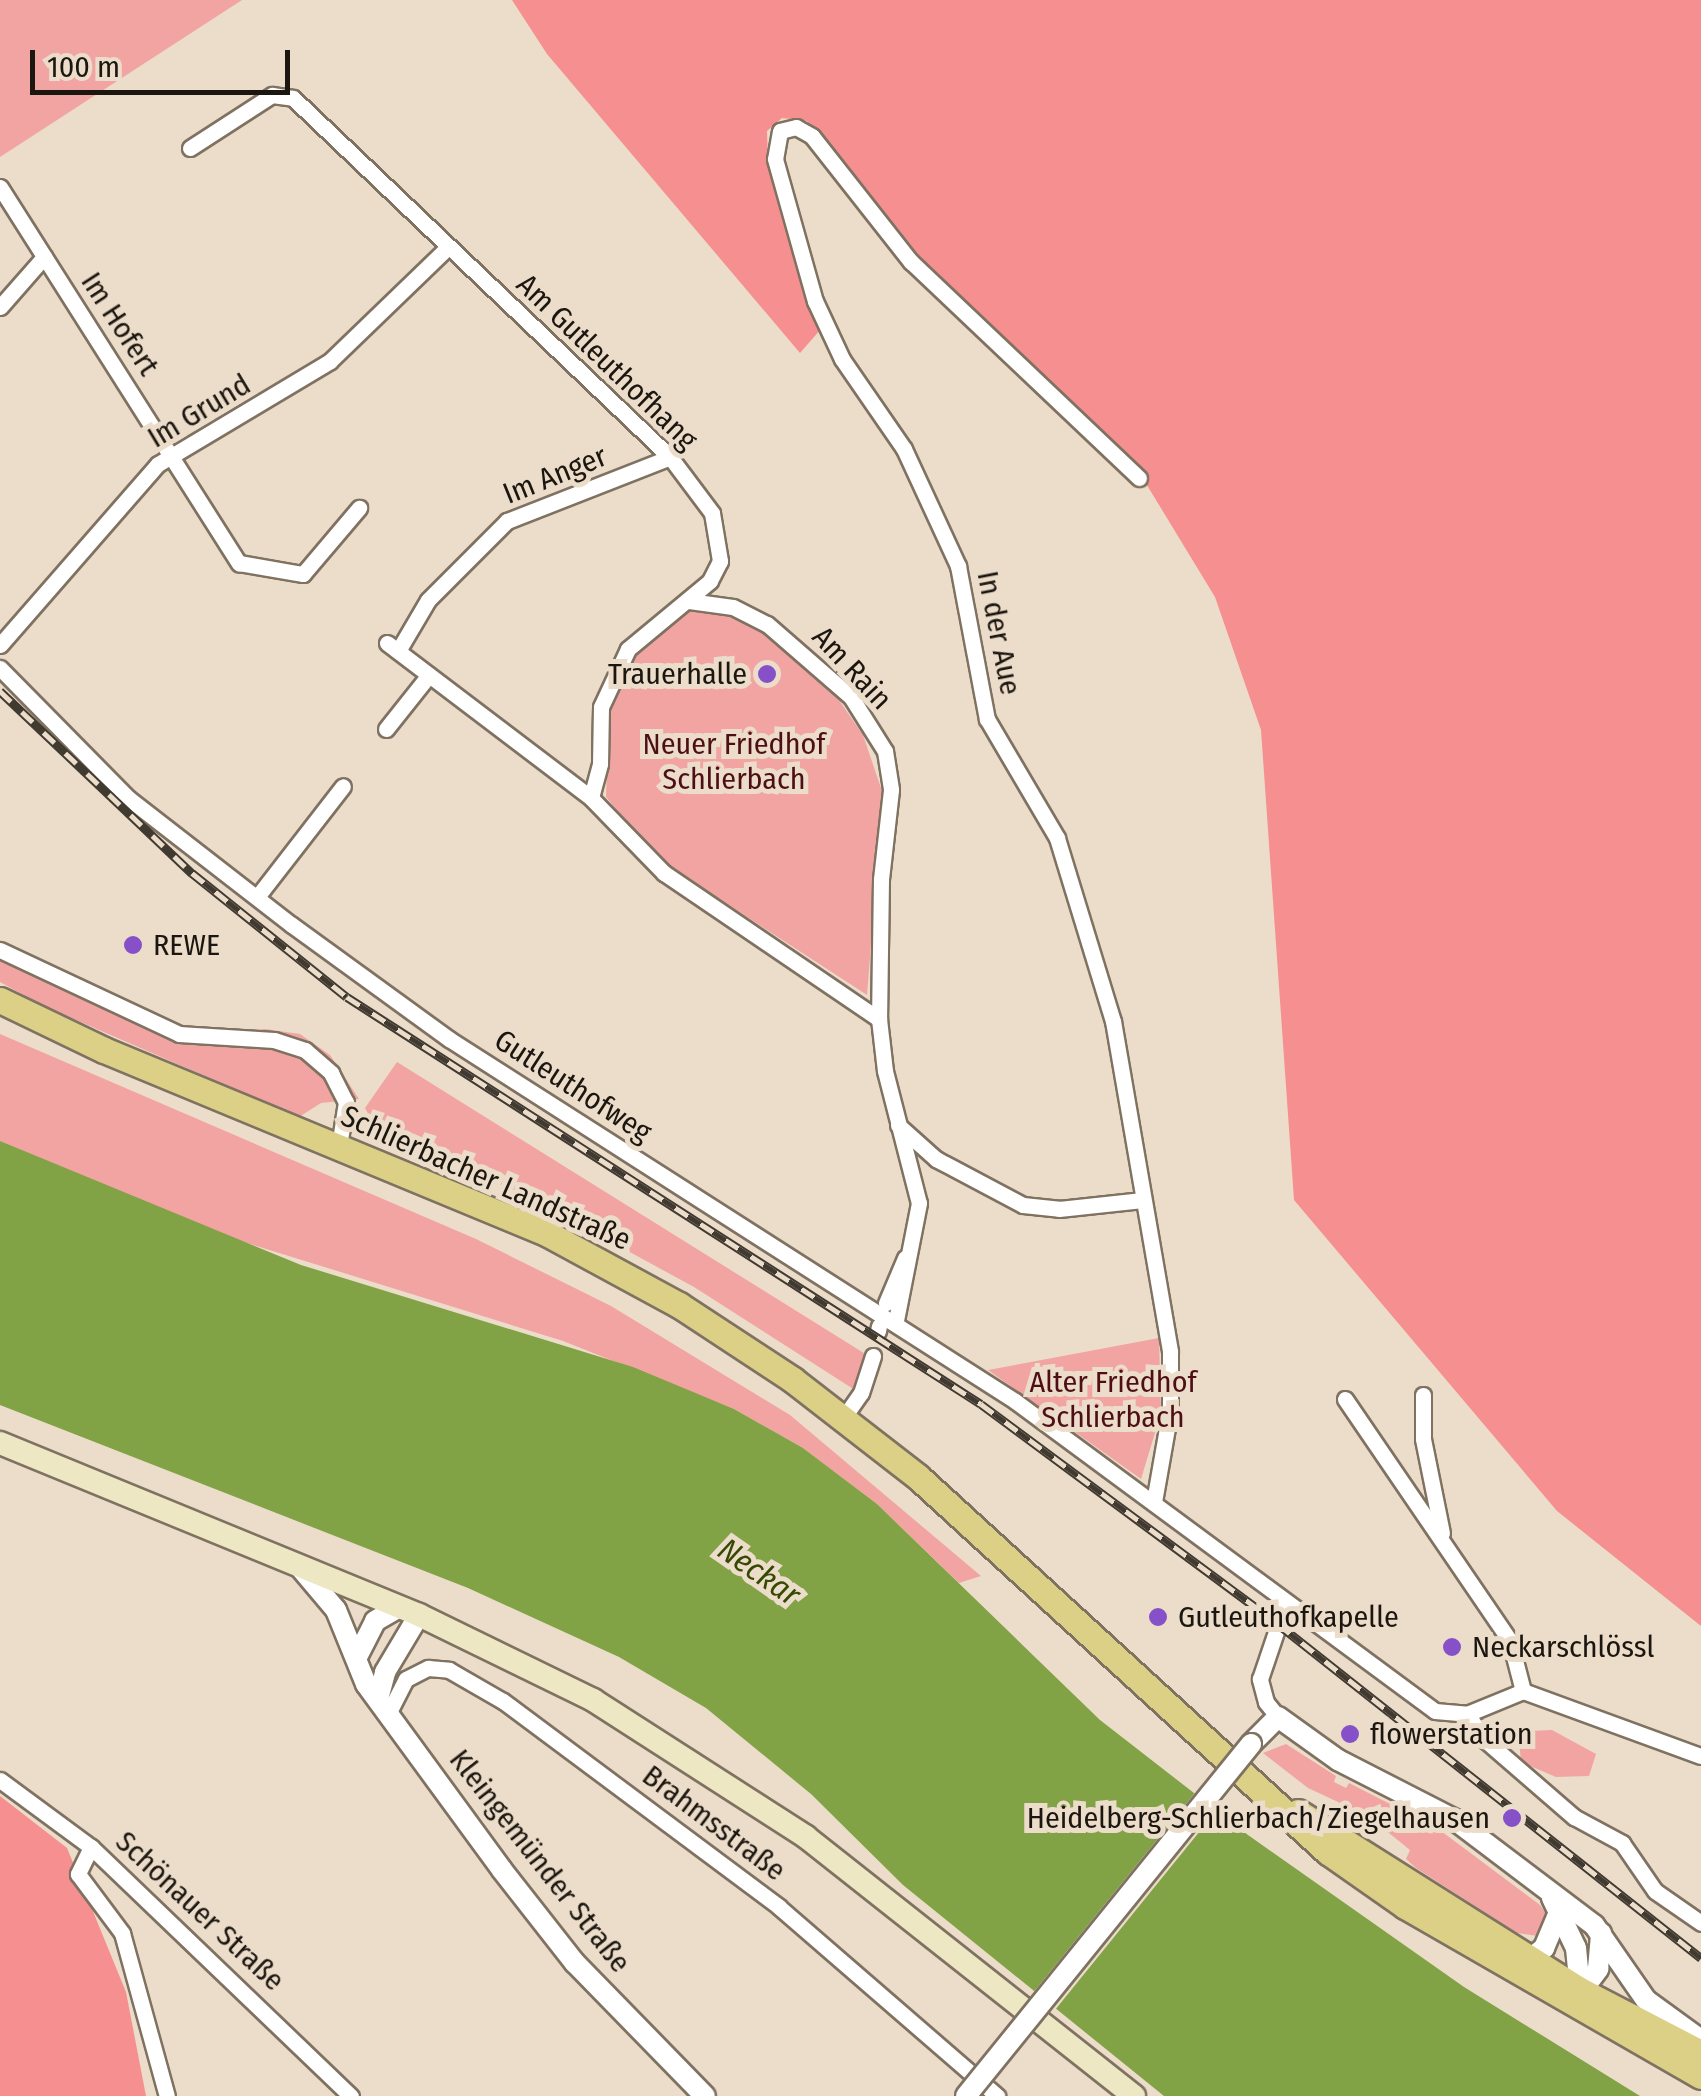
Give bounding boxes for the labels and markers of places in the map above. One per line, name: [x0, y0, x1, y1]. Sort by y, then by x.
place label: Trauerhalle: [608, 656, 747, 692]
marker: Trauerhalle: [756, 663, 778, 685]
place label: REWE: [153, 927, 220, 963]
marker: REWE: [122, 934, 144, 956]
place label: Gutleuthofkapelle: [1178, 1599, 1399, 1635]
marker: Gutleuthofkapelle: [1147, 1606, 1169, 1628]
place label: Neckarschlössl: [1472, 1629, 1654, 1665]
marker: Neckarschlössl: [1441, 1636, 1463, 1658]
place label: flowerstation: [1370, 1716, 1533, 1752]
marker: flowerstation: [1339, 1723, 1361, 1745]
place label: Heidelberg-Schlierbach/Ziegelhausen: [1027, 1800, 1490, 1836]
marker: Heidelberg-Schlierbach/Ziegelhausen: [1499, 1805, 1525, 1831]

